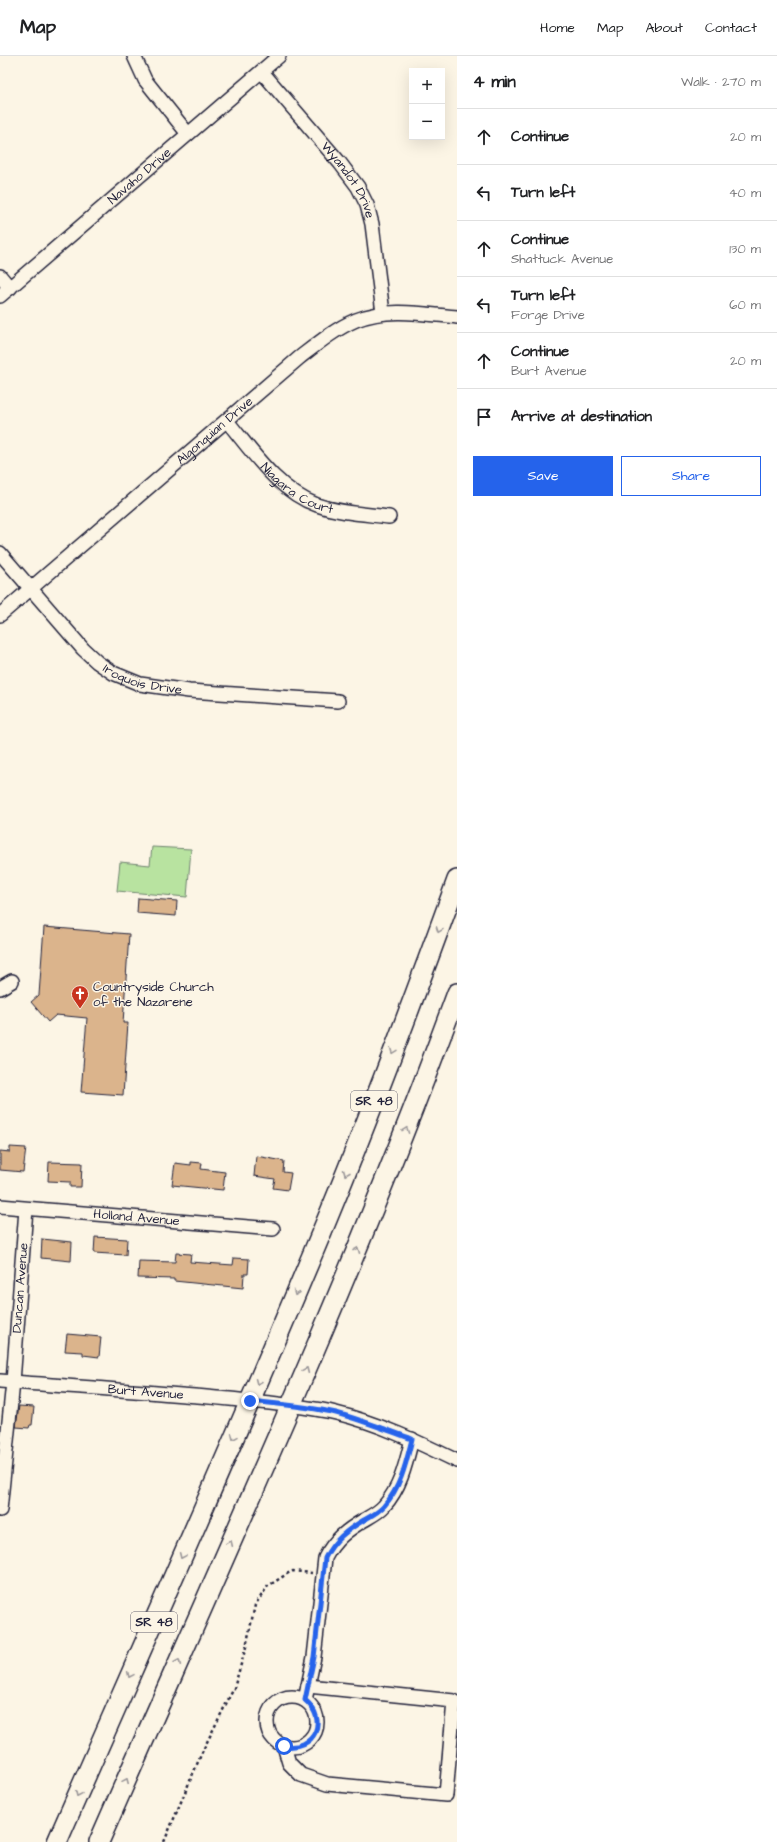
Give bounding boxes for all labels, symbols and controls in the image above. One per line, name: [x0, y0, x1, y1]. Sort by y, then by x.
text: Map: [20, 14, 56, 41]
text: Home: [540, 18, 575, 38]
text: Map: [597, 18, 623, 38]
text: About: [645, 18, 683, 38]
text: Contact: [705, 18, 757, 38]
map controls: [409, 68, 445, 140]
button: +: [409, 68, 445, 104]
text: 4 min: [473, 70, 516, 94]
text: Walk · 270 m: [681, 73, 761, 91]
button: −: [409, 104, 445, 140]
icon: ahead: [473, 126, 495, 148]
text: Continue: [511, 126, 569, 147]
text: 20 m: [730, 128, 761, 146]
street label: Wyandot Drive: [317, 138, 379, 220]
street label: Navaho Drive: [104, 144, 175, 208]
icon: left: [473, 182, 495, 204]
text: Turn left: [511, 182, 575, 203]
text: 40 m: [729, 184, 761, 202]
text: Continue: [511, 229, 569, 250]
icon: ahead: [473, 238, 495, 260]
text: 130 m: [729, 240, 761, 258]
text: Shattuck Avenue: [511, 250, 613, 268]
text: Turn left: [511, 285, 575, 306]
icon: left: [473, 294, 495, 316]
text: 60 m: [729, 296, 761, 314]
text: Forge Drive: [511, 306, 585, 324]
text: Continue: [511, 341, 569, 362]
icon: ahead: [473, 350, 495, 372]
text: 20 m: [730, 352, 761, 370]
text: Burt Avenue: [511, 362, 587, 380]
street label: Algonquian Drive: [172, 392, 257, 469]
icon: arrive: [473, 406, 495, 428]
text: Arrive at destination: [511, 406, 652, 427]
button: Save: [473, 456, 613, 496]
button: Share: [621, 456, 761, 496]
street label: Niagara Court: [256, 459, 336, 518]
street label: Iroquois Drive: [99, 660, 183, 699]
one-way arrow: [435, 926, 444, 933]
place label: Countryside Church of the Nazarene: [93, 978, 214, 1011]
church icon: Countryside Church of the Nazarene: [70, 984, 90, 1009]
one-way arrow: [390, 1048, 398, 1055]
road number: SR 48: [351, 1091, 397, 1111]
one-way arrow: [401, 1126, 409, 1133]
one-way arrow: [343, 1169, 351, 1176]
street label: Holland Avenue: [93, 1205, 180, 1230]
street label: Duncan Avenue: [8, 1242, 32, 1334]
one-way arrow: [352, 1247, 360, 1255]
one-way arrow: [293, 1289, 301, 1296]
one-way arrow: [301, 1367, 309, 1374]
one-way arrow: [255, 1378, 263, 1385]
street label: Burt Avenue: [107, 1380, 184, 1404]
route end: [241, 1392, 259, 1410]
one-way arrow: [231, 1433, 239, 1440]
one-way arrow: [225, 1539, 233, 1547]
one-way arrow: [179, 1553, 187, 1560]
road number: SR 48: [131, 1612, 177, 1632]
one-way arrow: [173, 1658, 181, 1666]
one-way arrow: [127, 1671, 135, 1679]
route start: [275, 1737, 293, 1755]
one-way arrow: [121, 1777, 129, 1784]
one-way arrow: [75, 1790, 83, 1798]

